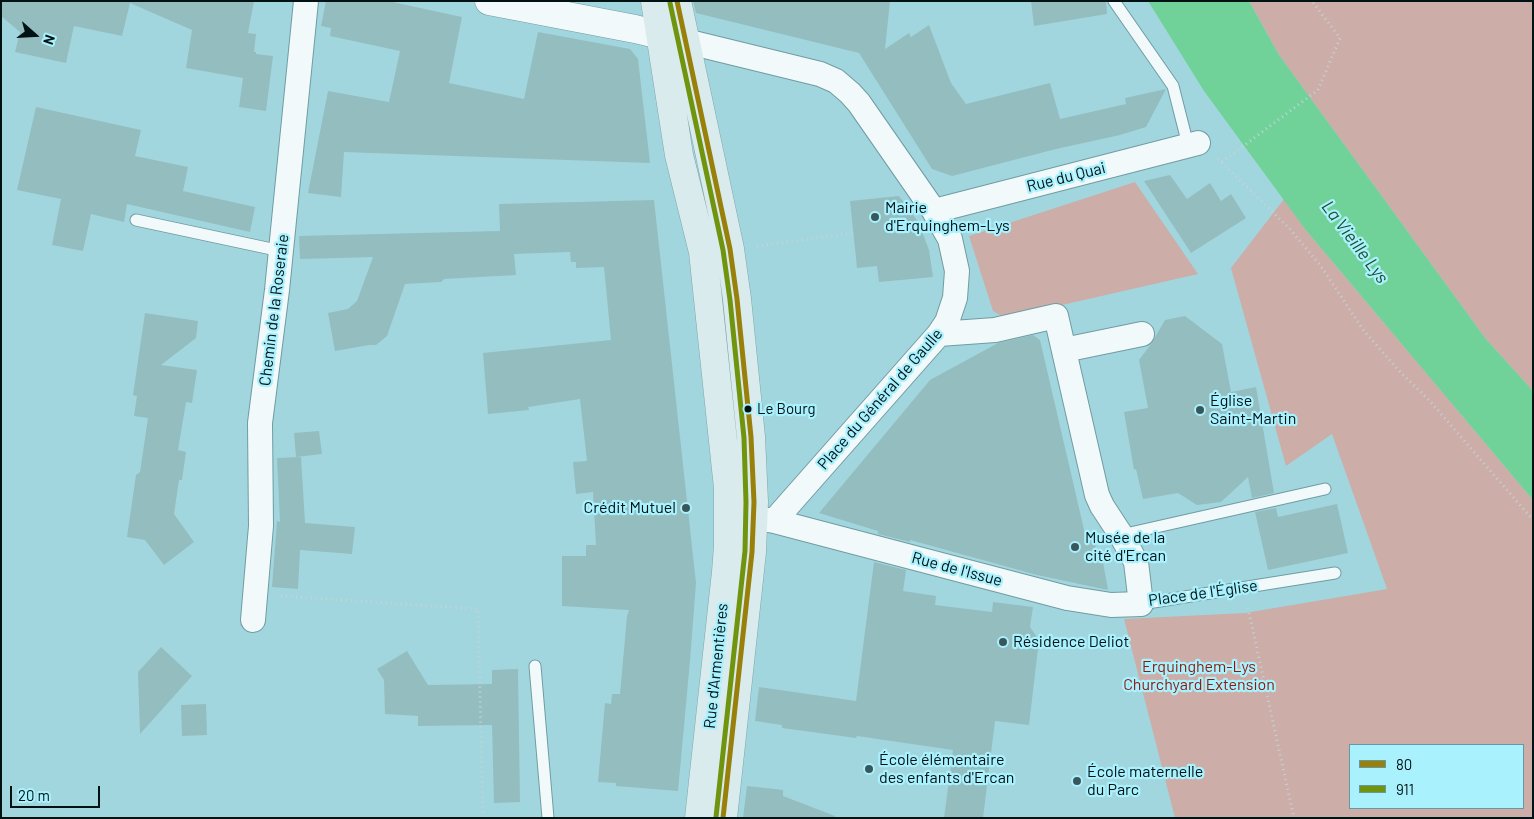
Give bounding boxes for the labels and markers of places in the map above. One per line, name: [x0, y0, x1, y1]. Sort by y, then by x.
place label: Mairie d'Erquinghem-Lys: [885, 198, 1010, 236]
marker: Mairie d'Erquinghem-Lys: [869, 211, 881, 223]
place label: Église Saint-Martin: [1210, 391, 1296, 429]
place label: Le Bourg: [757, 400, 815, 418]
marker: Le Bourg: [743, 404, 753, 414]
marker: Église Saint-Martin: [1194, 404, 1206, 416]
place label: Crédit Mutuel: [584, 498, 676, 518]
marker: Crédit Mutuel: [680, 502, 692, 514]
place label: Musée de la cité d'Ercan: [1085, 528, 1166, 566]
marker: Musée de la cité d'Ercan: [1069, 541, 1081, 553]
place label: Résidence Deliot: [1013, 632, 1129, 652]
marker: Résidence Deliot: [997, 636, 1009, 648]
place label: École élémentaire des enfants d'Ercan: [879, 750, 1014, 788]
place label: École maternelle du Parc: [1087, 762, 1203, 800]
marker: École élémentaire des enfants d'Ercan: [863, 763, 875, 775]
marker: École maternelle du Parc: [1071, 775, 1083, 787]

